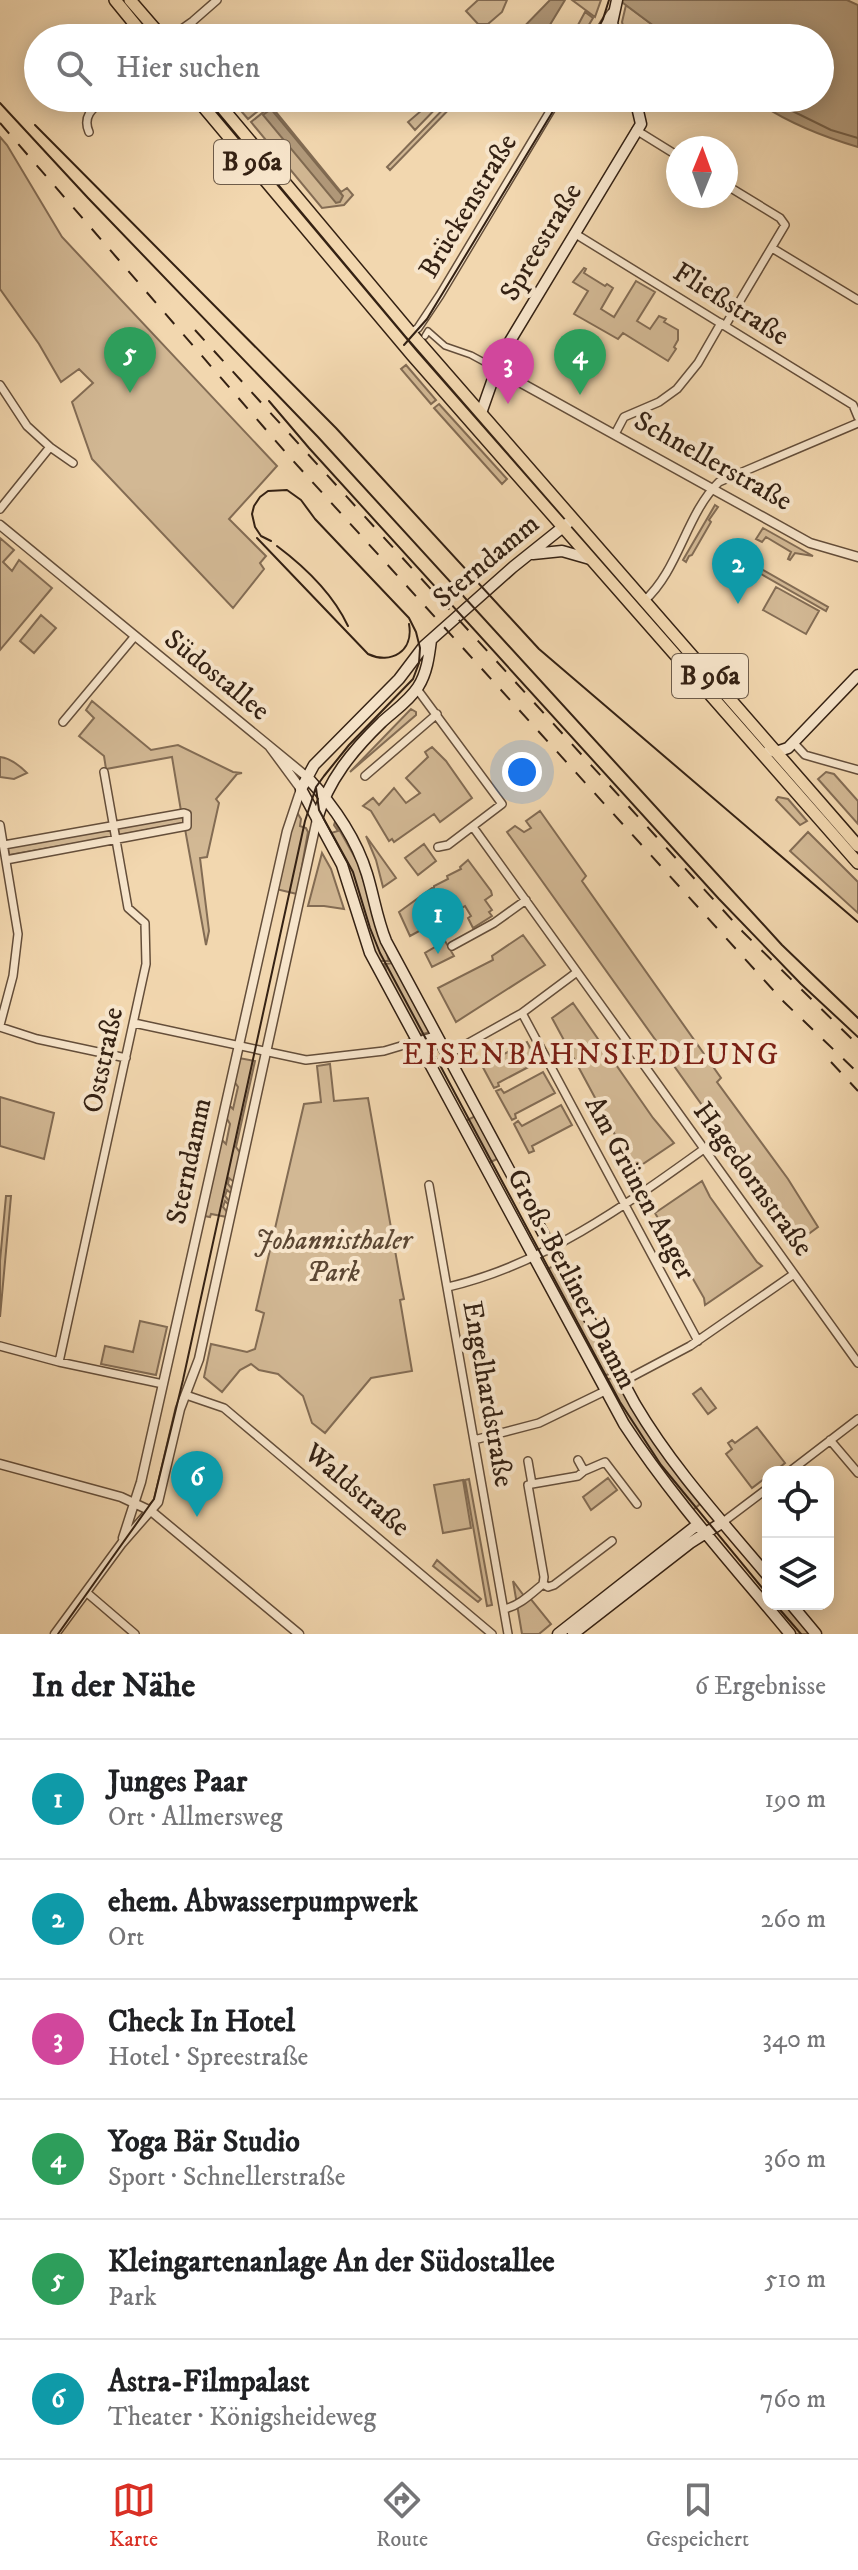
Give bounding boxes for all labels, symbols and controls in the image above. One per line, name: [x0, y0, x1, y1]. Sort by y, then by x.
search box: [24, 24, 834, 112]
icon: search: [52, 46, 96, 90]
text: Hier suchen: [116, 50, 260, 87]
street label: Brückenstraße: [411, 127, 525, 285]
north arrow: [666, 136, 738, 208]
road number: B 96a: [214, 140, 290, 184]
street label: Spreestraße: [492, 177, 590, 307]
street label: Fließstraße: [666, 255, 796, 353]
pin: 5: [104, 327, 156, 393]
pin: 4: [554, 329, 606, 395]
pin: 3: [482, 338, 534, 404]
street label: Schnellerstraße: [628, 403, 798, 519]
street label: Sterndamm: [426, 506, 546, 616]
pin: 2: [712, 538, 764, 604]
street label: Südostallee: [157, 622, 277, 728]
road number: B 96a: [672, 654, 748, 698]
your location: [502, 752, 542, 792]
pin: 1: [412, 888, 464, 954]
street label: Oststraße: [75, 1004, 131, 1116]
district label: EISENBAHNSIEDLUNG: [402, 1037, 780, 1074]
street label: Am Grünen Anger: [577, 1090, 703, 1286]
street label: Sterndamm: [159, 1095, 219, 1227]
street label: Hagedornstraße: [685, 1095, 821, 1263]
street label: Groß-Berliner Damm: [499, 1163, 645, 1395]
park label: Johannisthaler Park: [254, 1223, 414, 1290]
street label: Engelhardstraße: [454, 1298, 522, 1490]
street label: Waldstraße: [296, 1435, 417, 1544]
pin: 6: [171, 1451, 223, 1517]
map controls: [762, 1466, 834, 1610]
button: locate: [762, 1466, 834, 1538]
button: layers: [762, 1538, 834, 1610]
text: In der Nähe: [32, 1665, 195, 1707]
text: 6 Ergebnisse: [695, 1670, 826, 1703]
text: Junges Paar: [108, 1764, 247, 1801]
text: 1: [53, 1783, 63, 1816]
text: 190 m: [764, 1783, 826, 1816]
text: Ort · Allmersweg: [108, 1801, 283, 1834]
text: ehem. Abwasserpumpwerk: [108, 1884, 418, 1921]
text: 2: [52, 1903, 64, 1936]
text: 260 m: [761, 1903, 826, 1936]
text: Ort: [108, 1921, 144, 1954]
text: Check In Hotel: [108, 2004, 295, 2041]
text: 3: [53, 2023, 63, 2056]
text: 340 m: [762, 2023, 826, 2056]
text: Hotel · Spreestraße: [108, 2041, 308, 2074]
text: Yoga Bär Studio: [108, 2124, 300, 2161]
text: 4: [51, 2143, 65, 2176]
text: 360 m: [764, 2143, 826, 2176]
text: Sport · Schnellerstraße: [108, 2161, 346, 2194]
text: Kleingartenanlage An der Südostallee: [108, 2244, 555, 2281]
text: 5: [52, 2263, 64, 2296]
text: 510 m: [765, 2263, 826, 2296]
text: Park: [108, 2281, 157, 2314]
text: Astra-Filmpalast: [108, 2364, 310, 2401]
text: 6: [51, 2383, 65, 2416]
text: 760 m: [760, 2383, 826, 2416]
text: Theater · Königsheideweg: [108, 2401, 376, 2434]
tab: Karte: [109, 2478, 158, 2553]
tab: Route: [376, 2478, 428, 2553]
tab: Gespeichert: [646, 2478, 749, 2553]

